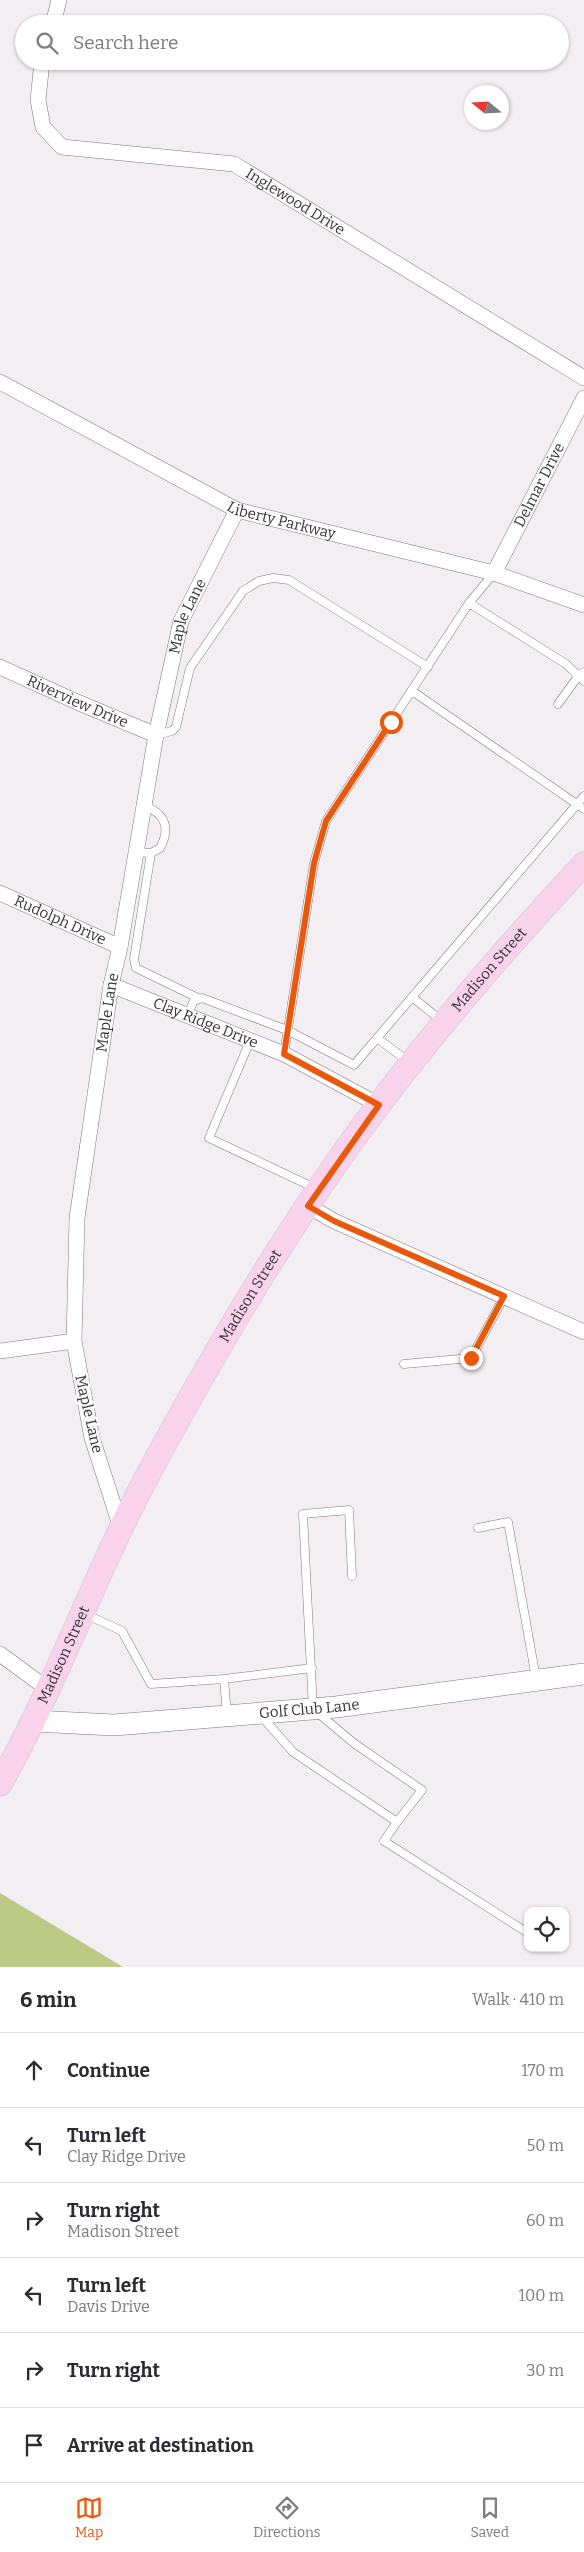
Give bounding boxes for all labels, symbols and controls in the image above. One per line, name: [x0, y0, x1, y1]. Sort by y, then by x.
search box: [15, 15, 569, 70]
icon: search: [33, 29, 61, 57]
text: Search here: [73, 31, 178, 54]
north arrow: [464, 85, 509, 130]
street label: Inglewood Drive: [242, 164, 348, 239]
street label: Delmar Drive: [510, 440, 568, 530]
street label: Liberty Parkway: [224, 497, 338, 543]
street label: Maple Lane: [165, 575, 210, 656]
street label: Riverview Drive: [24, 671, 131, 731]
route start: [380, 711, 403, 734]
street label: Rudolph Drive: [11, 892, 109, 949]
street label: Madison Street: [448, 923, 531, 1015]
street label: Maple Lane: [92, 971, 123, 1053]
street label: Clay Ridge Drive: [151, 994, 261, 1052]
street label: Madison Street: [215, 1246, 286, 1346]
route end: [460, 1347, 483, 1370]
street label: Maple Lane: [71, 1373, 107, 1455]
street label: Madison Street: [34, 1603, 94, 1707]
street label: Golf Club Lane: [258, 1695, 361, 1722]
map controls: [524, 1907, 569, 1952]
button: locate: [524, 1907, 569, 1952]
text: 6 min: [20, 1987, 76, 2013]
text: Walk · 410 m: [472, 1990, 564, 2009]
icon: ahead: [20, 2056, 48, 2084]
text: Continue: [67, 2059, 150, 2082]
text: 170 m: [521, 2061, 564, 2080]
text: Turn left: [67, 2124, 146, 2147]
icon: left: [20, 2131, 48, 2159]
text: 50 m: [527, 2136, 564, 2155]
text: Clay Ridge Drive: [67, 2147, 186, 2166]
text: Turn right: [67, 2199, 160, 2222]
icon: right: [20, 2206, 48, 2234]
text: 60 m: [526, 2211, 564, 2230]
text: Madison Street: [67, 2222, 179, 2241]
text: Turn left: [67, 2274, 146, 2297]
icon: left: [20, 2281, 48, 2309]
text: 100 m: [519, 2286, 564, 2305]
text: Davis Drive: [67, 2297, 150, 2316]
icon: right: [20, 2356, 48, 2384]
text: Turn right: [67, 2359, 160, 2382]
text: 30 m: [526, 2361, 564, 2380]
icon: arrive: [20, 2431, 48, 2459]
text: Arrive at destination: [67, 2434, 254, 2457]
tab: Map: [75, 2494, 103, 2541]
tab: Directions: [253, 2494, 321, 2541]
tab: Saved: [471, 2494, 509, 2541]

